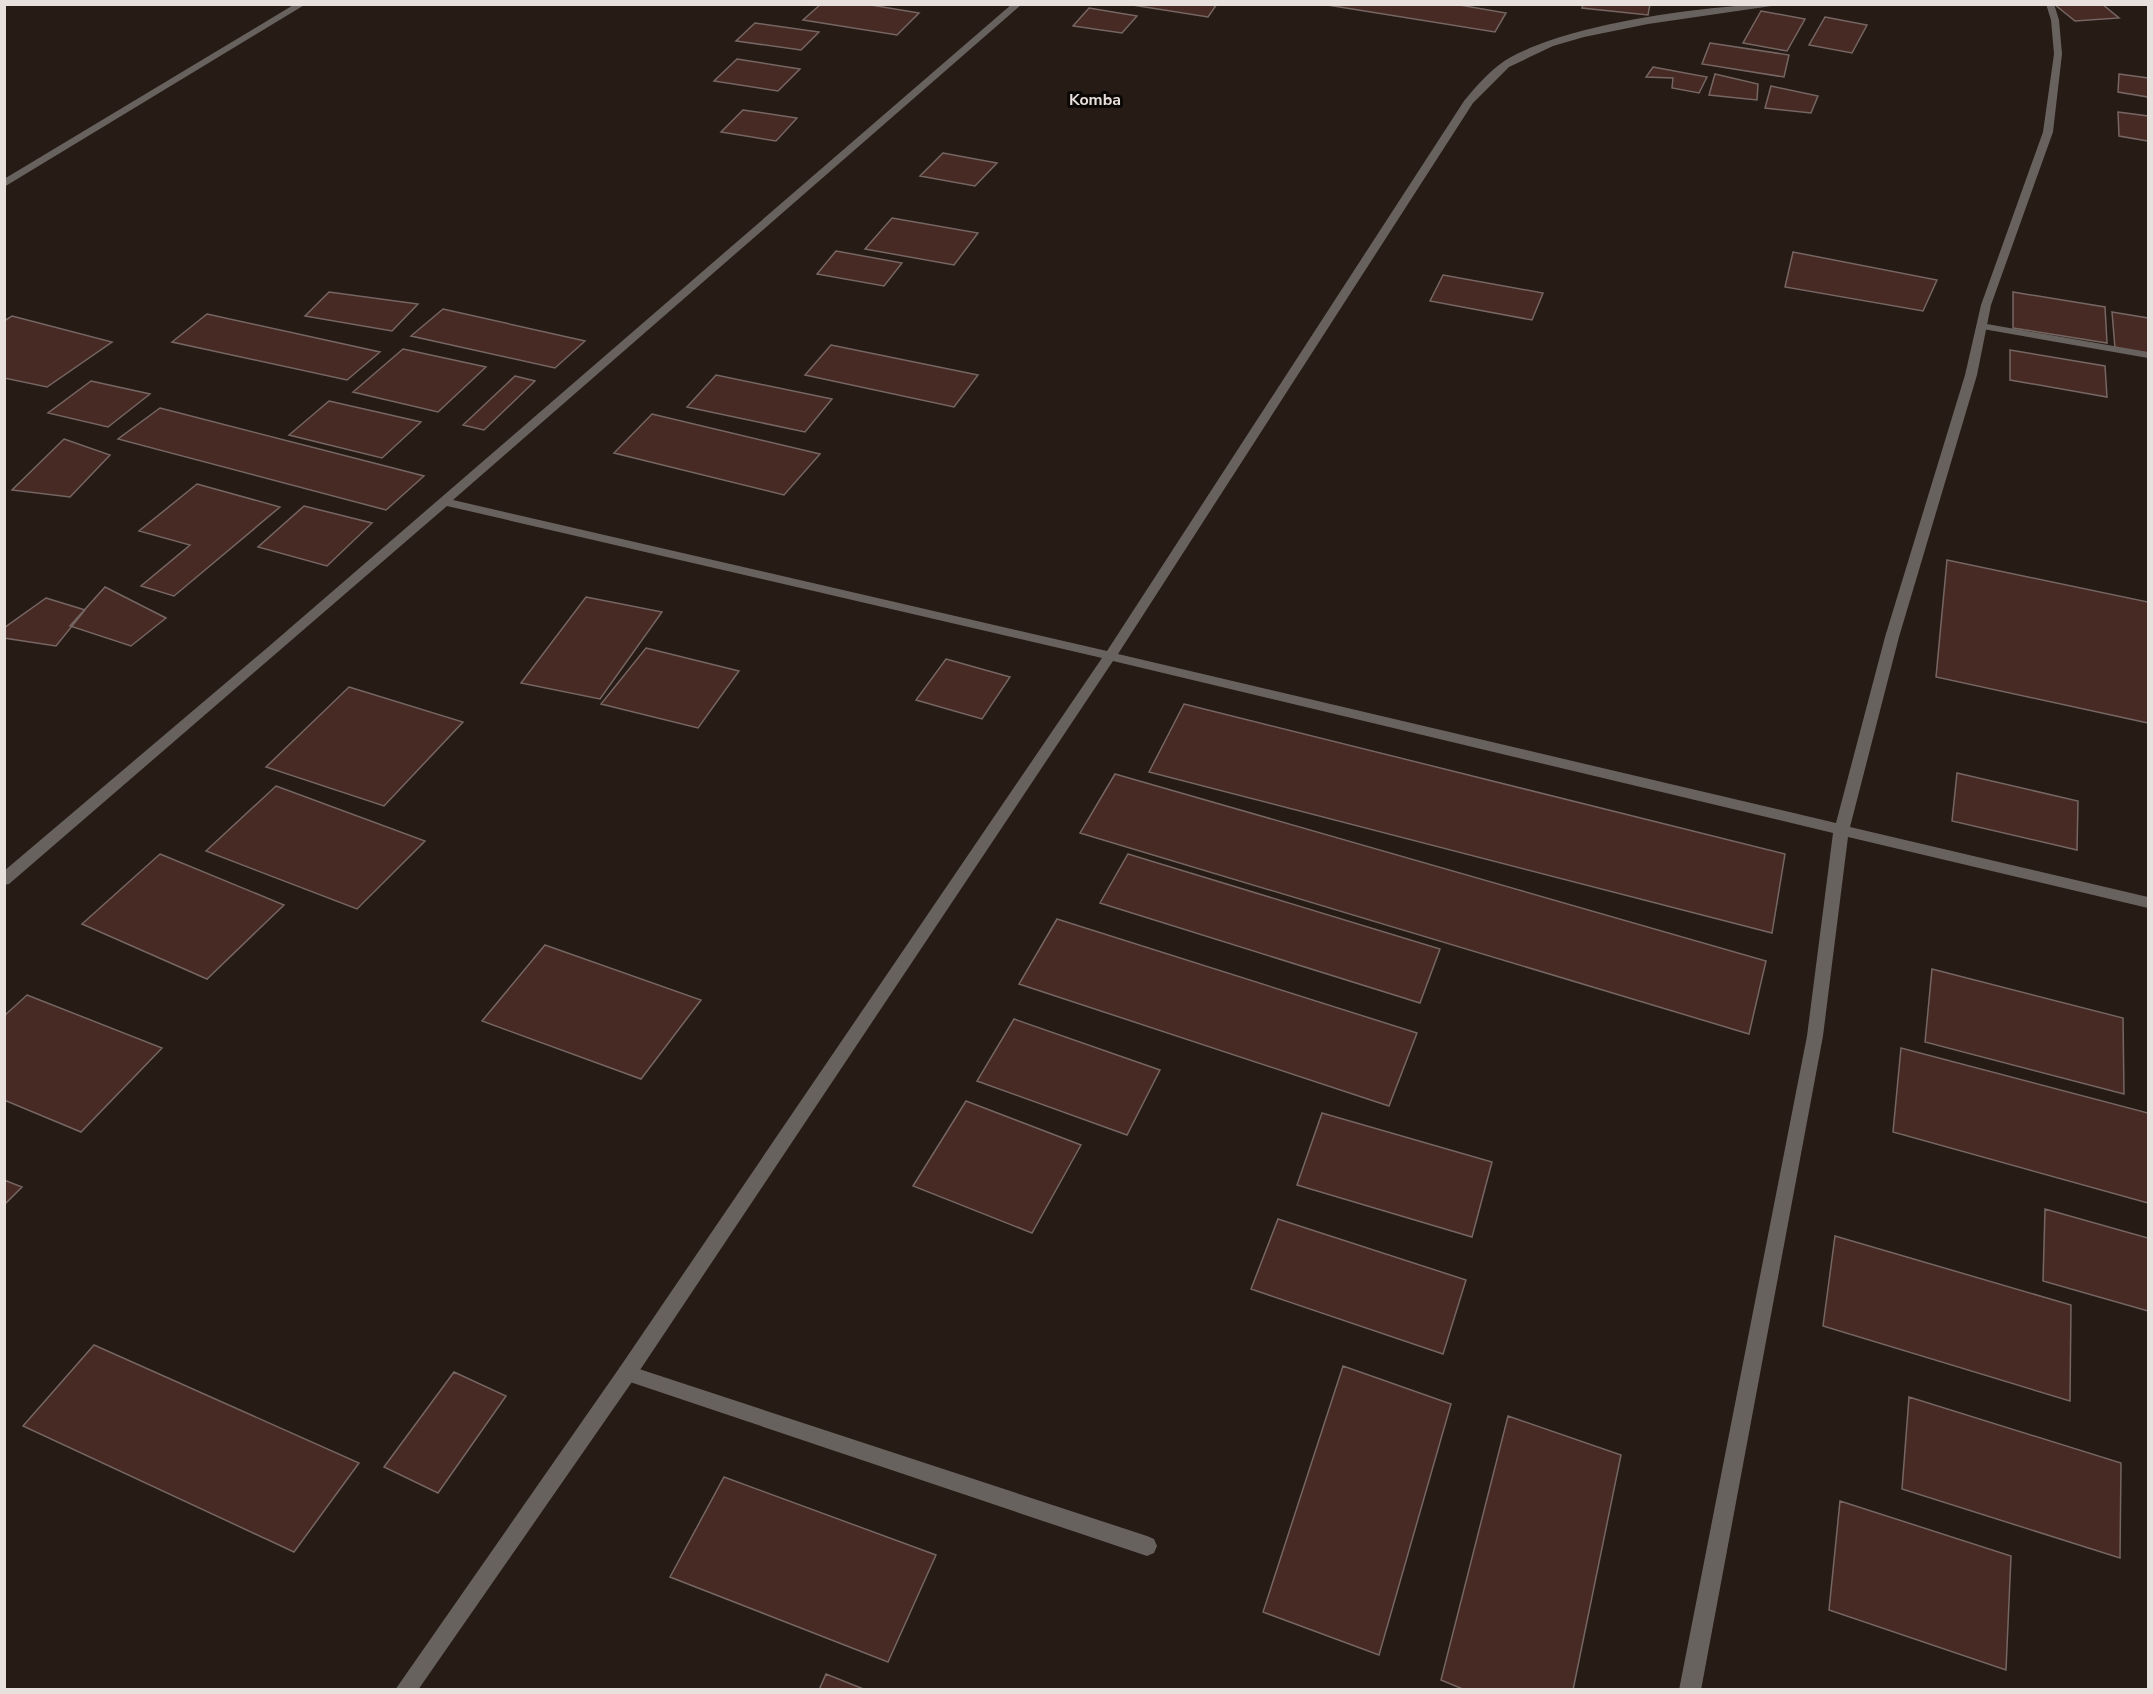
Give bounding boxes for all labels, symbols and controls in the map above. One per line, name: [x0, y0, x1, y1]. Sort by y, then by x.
district label: Komba: [1069, 89, 1121, 111]

